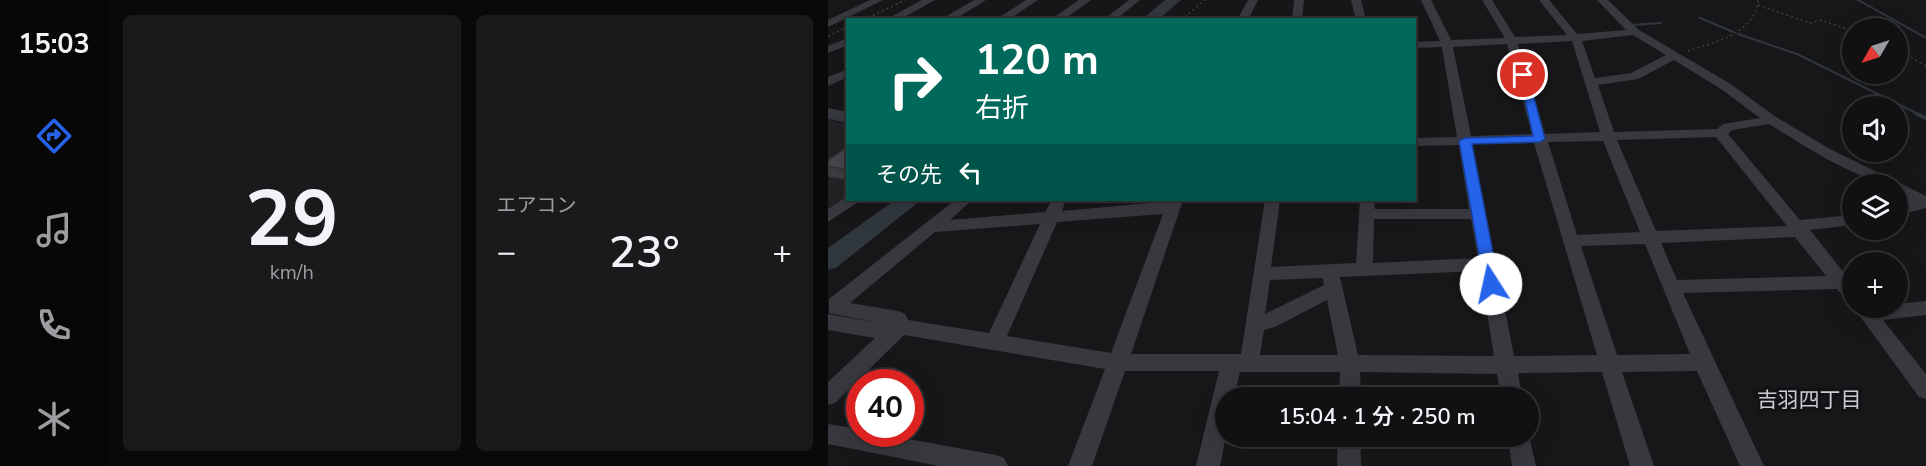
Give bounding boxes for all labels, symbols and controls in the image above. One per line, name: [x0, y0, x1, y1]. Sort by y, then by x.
north arrow: [1842, 18, 1908, 84]
map controls: [1842, 18, 1908, 318]
text: 15:03: [18, 26, 90, 63]
text: 120 m: [975, 32, 1099, 89]
icon: right: [876, 42, 954, 120]
pin: [1497, 49, 1548, 100]
icon: arrive: [1506, 58, 1539, 91]
text: 右折: [975, 90, 1029, 127]
button: sound: [1842, 96, 1908, 162]
icon: directions: [33, 115, 75, 157]
icon: left: [954, 156, 987, 189]
text: その先: [876, 160, 942, 190]
text: 29: [245, 166, 339, 273]
button: layers: [1842, 174, 1908, 240]
text: エアコン: [497, 192, 577, 219]
icon: music: [33, 209, 75, 251]
text: 23°: [609, 222, 680, 283]
text: −: [497, 230, 516, 275]
text: +: [772, 230, 792, 275]
position arrow: [1459, 252, 1523, 316]
button: +: [1842, 252, 1908, 318]
text: km/h: [270, 259, 314, 286]
icon: phone: [33, 304, 75, 346]
speed limit sign: 40: [846, 369, 924, 447]
district label: 吉羽四丁目: [1757, 386, 1862, 414]
icon: climate: [33, 398, 75, 440]
text: 15:04 · 1 分 · 250 m: [1278, 402, 1476, 432]

